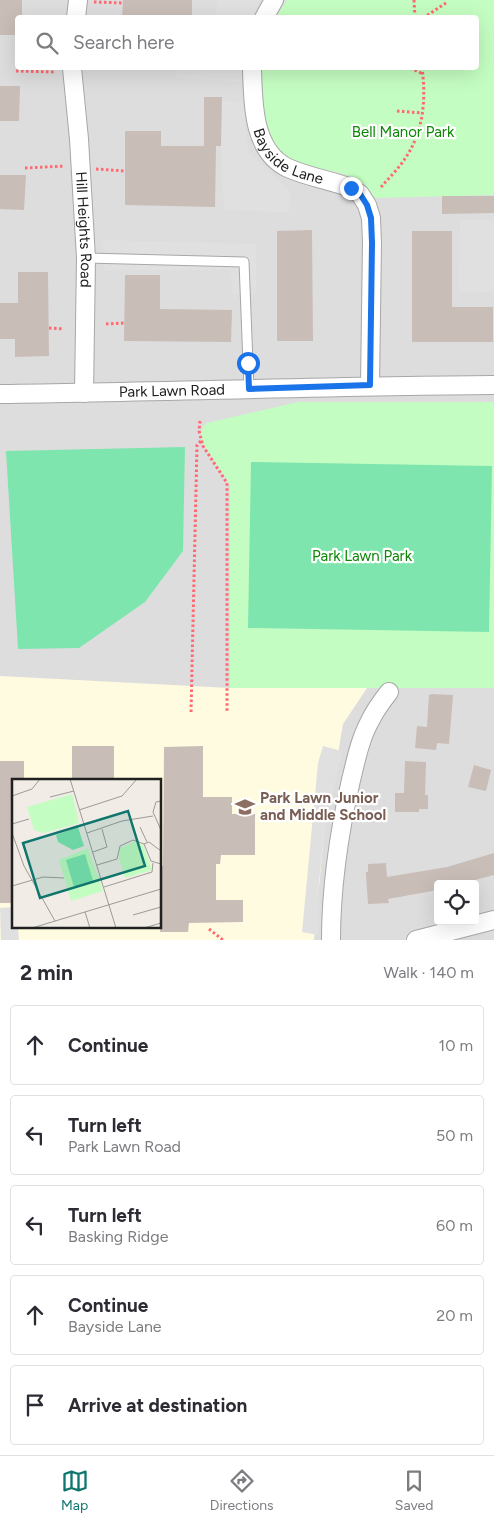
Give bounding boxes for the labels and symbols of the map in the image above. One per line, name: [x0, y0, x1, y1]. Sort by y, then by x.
park label: Bell Manor Park: [352, 123, 455, 141]
street label: Bayside Lane: [249, 126, 325, 188]
street label: Hill Heights Road: [72, 171, 95, 288]
route end: [340, 177, 363, 200]
route start: [237, 352, 260, 375]
street label: Park Lawn Road: [119, 381, 225, 401]
park label: Park Lawn Park: [312, 547, 413, 565]
inset map: [12, 779, 161, 928]
place label: Park Lawn Junior and Middle School: [260, 789, 386, 824]
school or university icon: Park Lawn Junior and Middle School: [234, 796, 256, 818]

